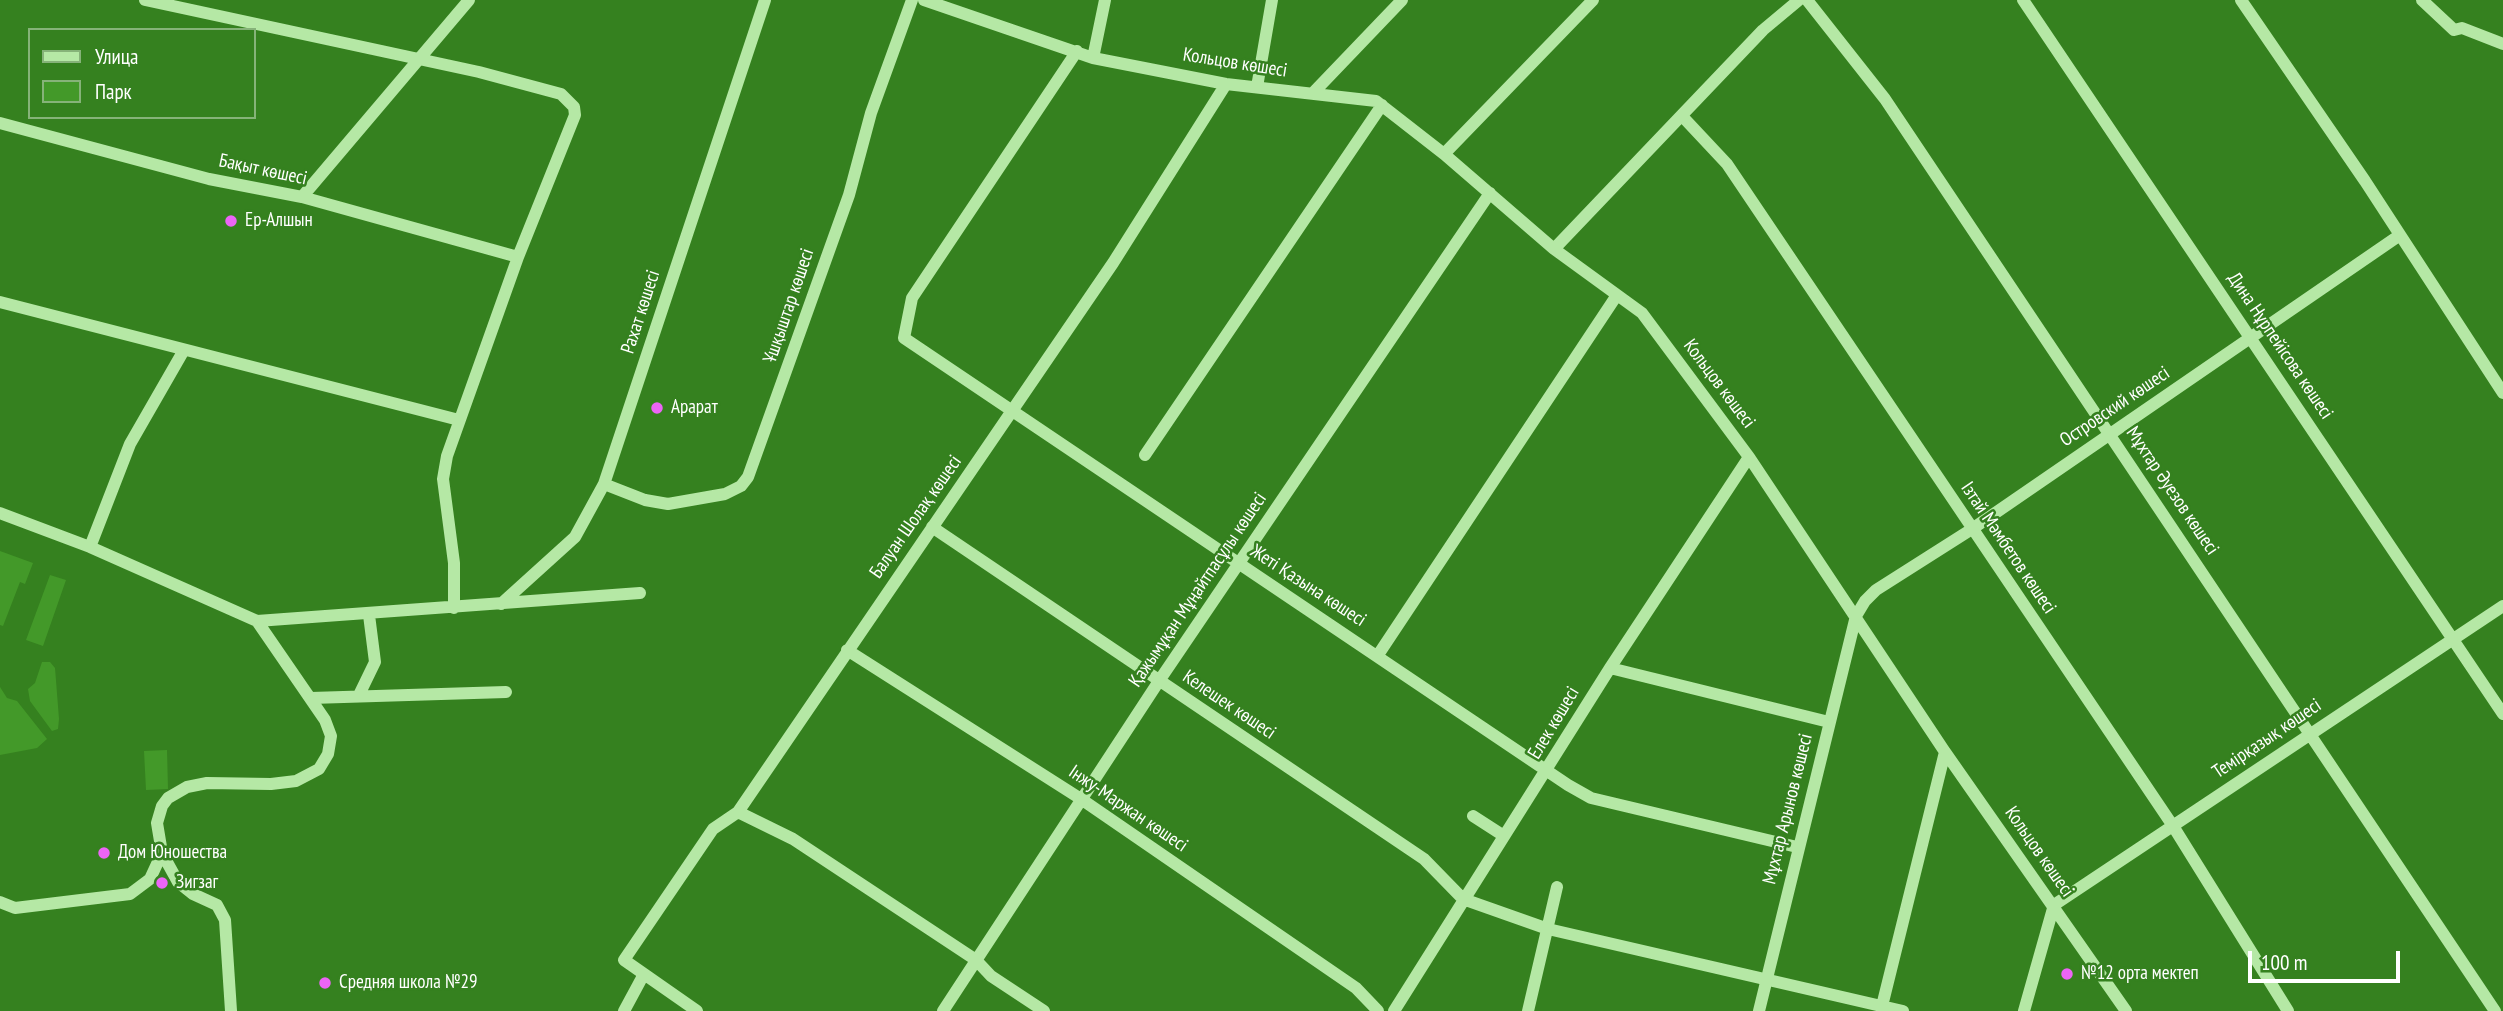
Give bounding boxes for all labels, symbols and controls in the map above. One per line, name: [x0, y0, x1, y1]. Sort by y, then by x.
legend: [28, 28, 256, 119]
text: Улица: [95, 43, 138, 70]
street label: Кольцов көшесі: [1181, 44, 1289, 82]
text: Парк: [95, 78, 132, 105]
street label: Бақыт көшесі: [217, 150, 309, 190]
place label: Ер-Алшын: [245, 210, 313, 232]
marker: Ер-Алшын: [223, 213, 239, 229]
street label: Ұшқыштар көшесі: [759, 246, 819, 366]
street label: Рахат көшесі: [617, 267, 665, 357]
street label: Дина Нұрпейісова көшесі: [2222, 268, 2338, 424]
street label: Кольцов көшесі: [1678, 335, 1760, 433]
street label: Островский көшесі: [2056, 362, 2174, 452]
place label: Арарат: [671, 397, 718, 419]
marker: Арарат: [649, 400, 665, 416]
street label: Мұхтар Әуезов көшесі: [2121, 423, 2223, 559]
street label: Балуан Шолақ көшесі: [865, 451, 967, 583]
street label: Ізтай Мәмбетов көшесі: [1955, 478, 2061, 618]
street label: Қажымұқан Мұңайтпасұлы көшесі: [1124, 488, 1272, 692]
street label: Жеті Қазына көшесі: [1246, 540, 1370, 632]
street label: Келешек көшесі: [1178, 666, 1280, 744]
street label: Елек көшесі: [1524, 683, 1584, 763]
street label: Темірқазық көшесі: [2208, 694, 2326, 784]
street label: Мұхтар Арынов көшесі: [1758, 731, 1818, 887]
street label: Інжу-Маржан көшесі: [1064, 761, 1192, 857]
street label: Кольцов көшесі: [2000, 802, 2078, 902]
place label: Дом Юношества: [118, 842, 227, 864]
marker: Дом Юношества: [96, 845, 112, 861]
place label: Зигзаг: [176, 872, 218, 894]
marker: Зигзаг: [154, 875, 170, 891]
scale bar: [2251, 937, 2403, 981]
text: 100 m: [2261, 949, 2307, 976]
place label: №12 орта мектеп: [2081, 963, 2199, 985]
marker: №12 орта мектеп: [2059, 966, 2075, 982]
place label: Средняя школа №29: [339, 972, 478, 994]
marker: Средняя школа №29: [317, 975, 333, 991]

